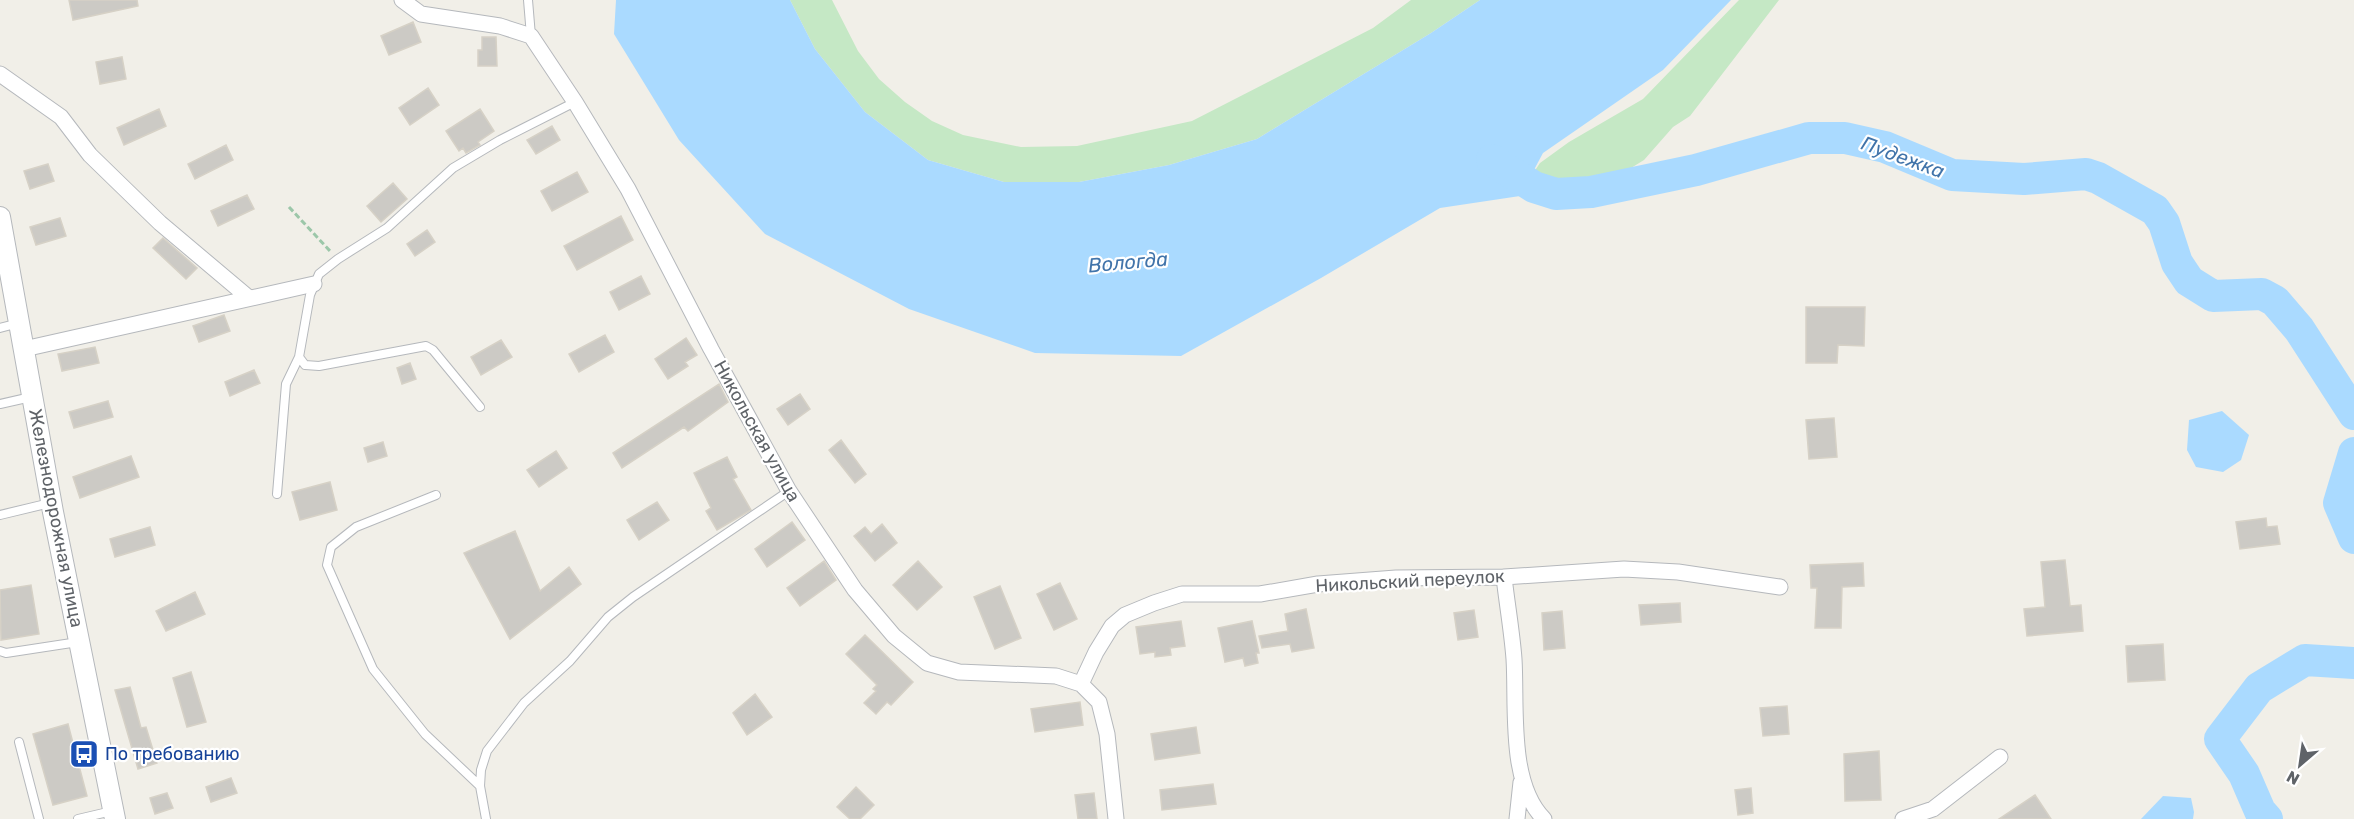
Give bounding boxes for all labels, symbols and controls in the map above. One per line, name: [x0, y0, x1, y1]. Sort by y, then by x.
water label: Пудежка: [1858, 131, 1948, 183]
water label: Вологда: [1087, 247, 1169, 277]
street label: Никольская улица: [709, 356, 805, 506]
street label: Железнодорожная улица: [24, 407, 88, 629]
street label: Никольский переулок: [1315, 565, 1506, 597]
north arrow: [2270, 735, 2330, 795]
bus stop icon: По требованию: [68, 738, 100, 770]
place label: По требованию: [105, 743, 240, 765]
text: N: [2283, 767, 2303, 789]

